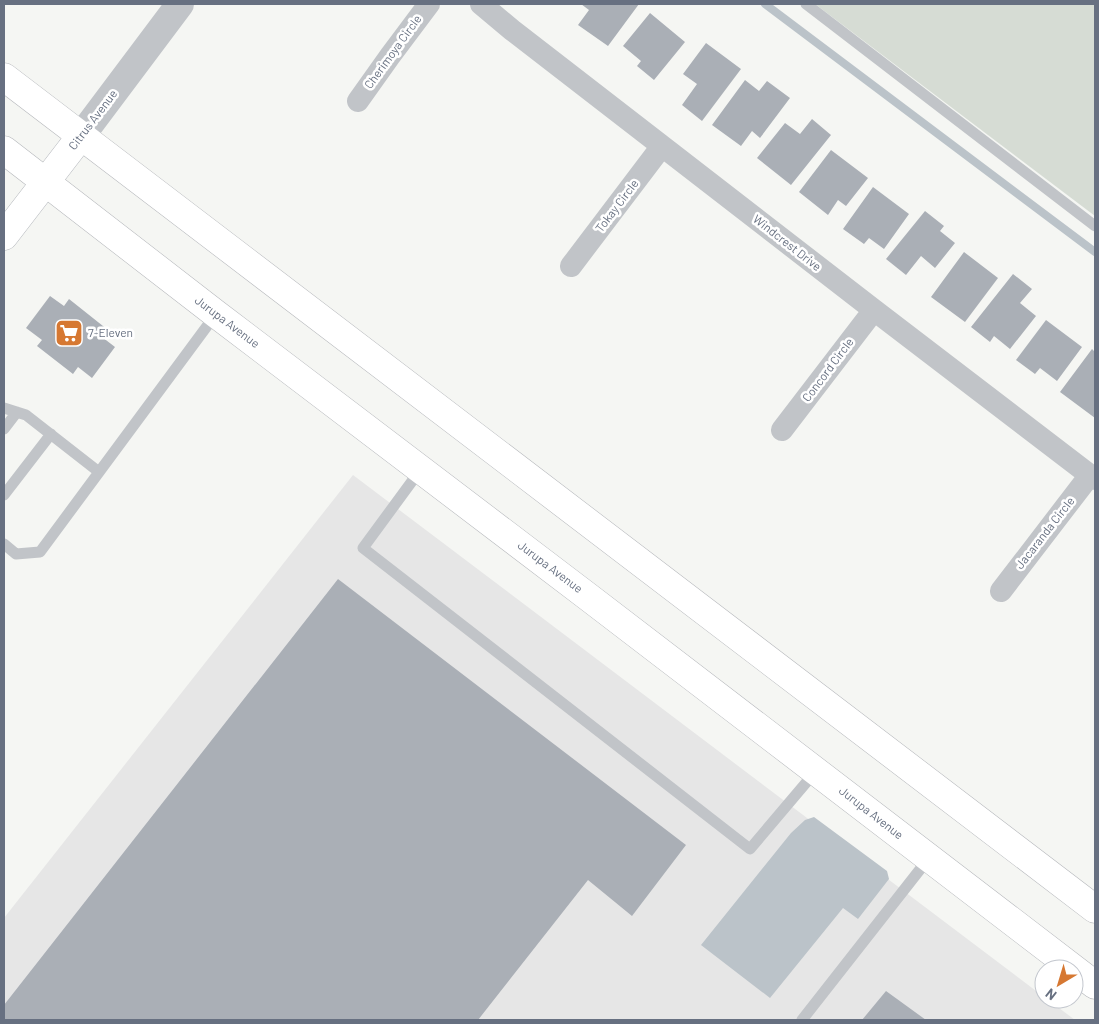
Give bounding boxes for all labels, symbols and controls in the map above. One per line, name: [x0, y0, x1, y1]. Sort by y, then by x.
street label: Cherimoya Circle: [361, 12, 424, 91]
street label: Citrus Avenue: [65, 87, 119, 152]
street label: Tokay Circle: [592, 176, 641, 235]
street label: Windcrest Drive: [751, 211, 824, 273]
street label: Jurupa Avenue: [192, 292, 263, 350]
supermarket icon: 7-Eleven: [54, 318, 84, 348]
place label: 7-Eleven: [88, 325, 133, 339]
street label: Concord Circle: [799, 335, 856, 404]
street label: Jacaranda Circle: [1012, 494, 1077, 571]
street label: Jurupa Avenue: [515, 537, 586, 595]
street label: Jurupa Avenue: [837, 783, 906, 842]
north arrow: [1034, 959, 1084, 1009]
text: N: [1042, 985, 1060, 1004]

